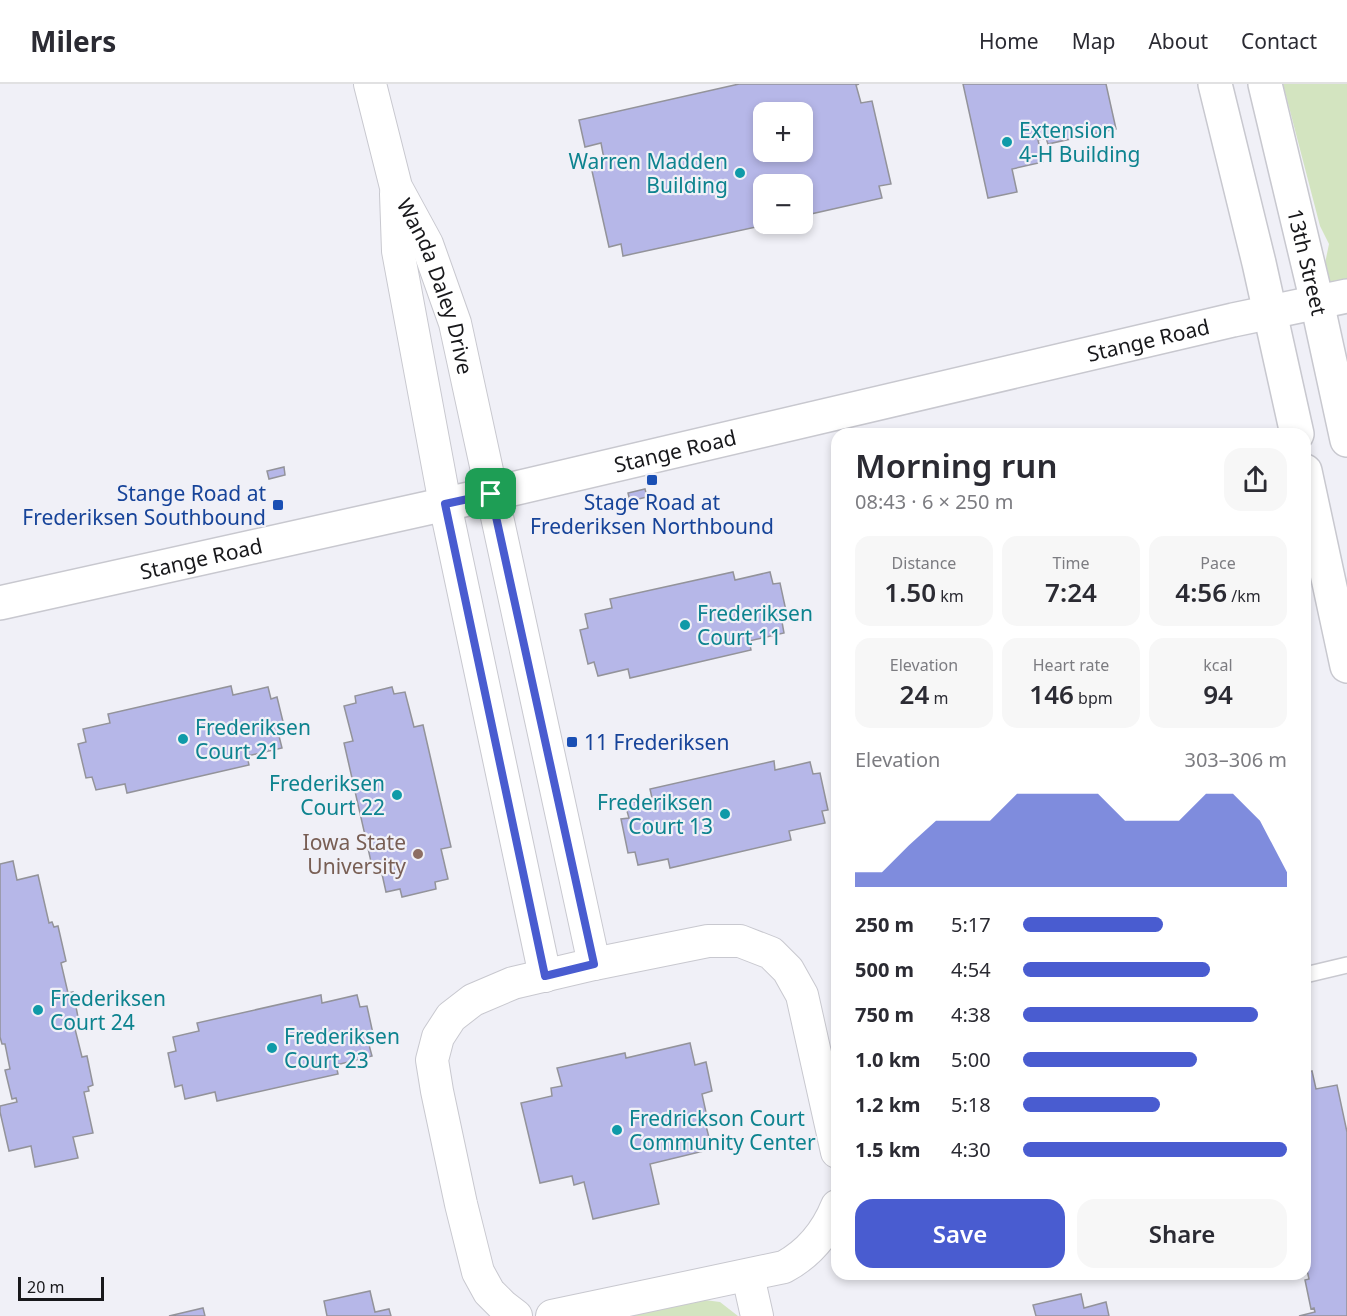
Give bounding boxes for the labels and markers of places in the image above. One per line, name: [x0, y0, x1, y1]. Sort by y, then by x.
place label: Extension 4-H Building: [1019, 116, 1141, 168]
marker: Extension 4-H Building: [1000, 135, 1014, 149]
place label: Warren Madden Building: [568, 147, 728, 199]
marker: Warren Madden Building: [733, 166, 747, 180]
pin: [465, 468, 516, 519]
marker: Stage Road at Frederiksen Northbound: [645, 473, 659, 487]
place label: Stange Road at Frederiksen Southbound: [22, 479, 266, 531]
place label: Stage Road at Frederiksen Northbound: [530, 488, 774, 540]
marker: Stange Road at Frederiksen Southbound: [271, 498, 285, 512]
place label: Frederiksen Court 11: [697, 599, 813, 651]
marker: Frederiksen Court 11: [678, 618, 692, 632]
place label: Frederiksen Court 21: [195, 713, 311, 765]
place label: 11 Frederiksen: [584, 728, 729, 756]
marker: Frederiksen Court 21: [176, 732, 190, 746]
marker: 11 Frederiksen: [565, 735, 579, 749]
place label: Frederiksen Court 22: [269, 769, 385, 821]
marker: Frederiksen Court 22: [390, 788, 404, 802]
place label: Frederiksen Court 13: [597, 788, 713, 840]
marker: Frederiksen Court 13: [718, 807, 732, 821]
place label: Iowa State University: [303, 828, 406, 880]
marker: Iowa State University: [411, 847, 425, 861]
place label: Frederiksen Court 24: [50, 984, 166, 1036]
marker: Frederiksen Court 24: [31, 1003, 45, 1017]
place label: Frederiksen Court 23: [284, 1022, 400, 1074]
marker: Frederiksen Court 23: [265, 1041, 279, 1055]
place label: Fredrickson Court Community Center: [629, 1104, 816, 1156]
marker: Fredrickson Court Community Center: [610, 1123, 624, 1137]

